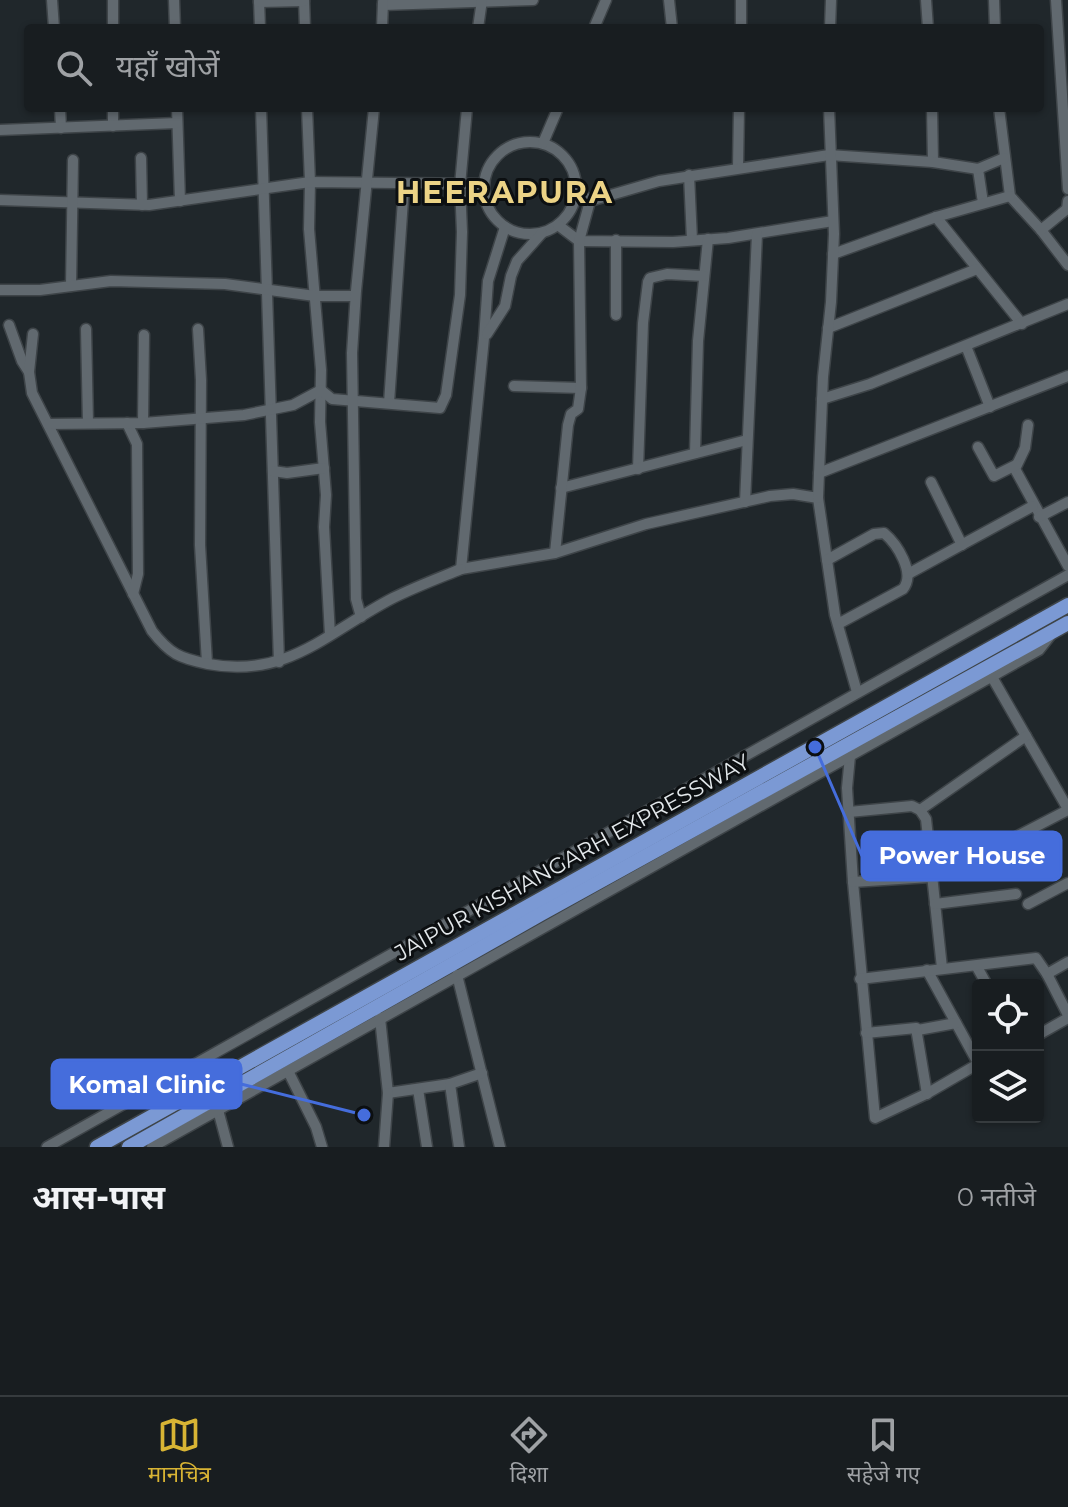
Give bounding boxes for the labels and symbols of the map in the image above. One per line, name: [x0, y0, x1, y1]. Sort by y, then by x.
district label: HEERAPURA: [396, 174, 614, 211]
street label: JAIPUR KISHANGARH EXPRESSWAY: [389, 748, 754, 967]
callout: Power House: [862, 832, 1061, 880]
text: Power House: [879, 841, 1045, 870]
callout: Komal Clinic: [52, 1060, 241, 1108]
text: Komal Clinic: [69, 1070, 225, 1099]

